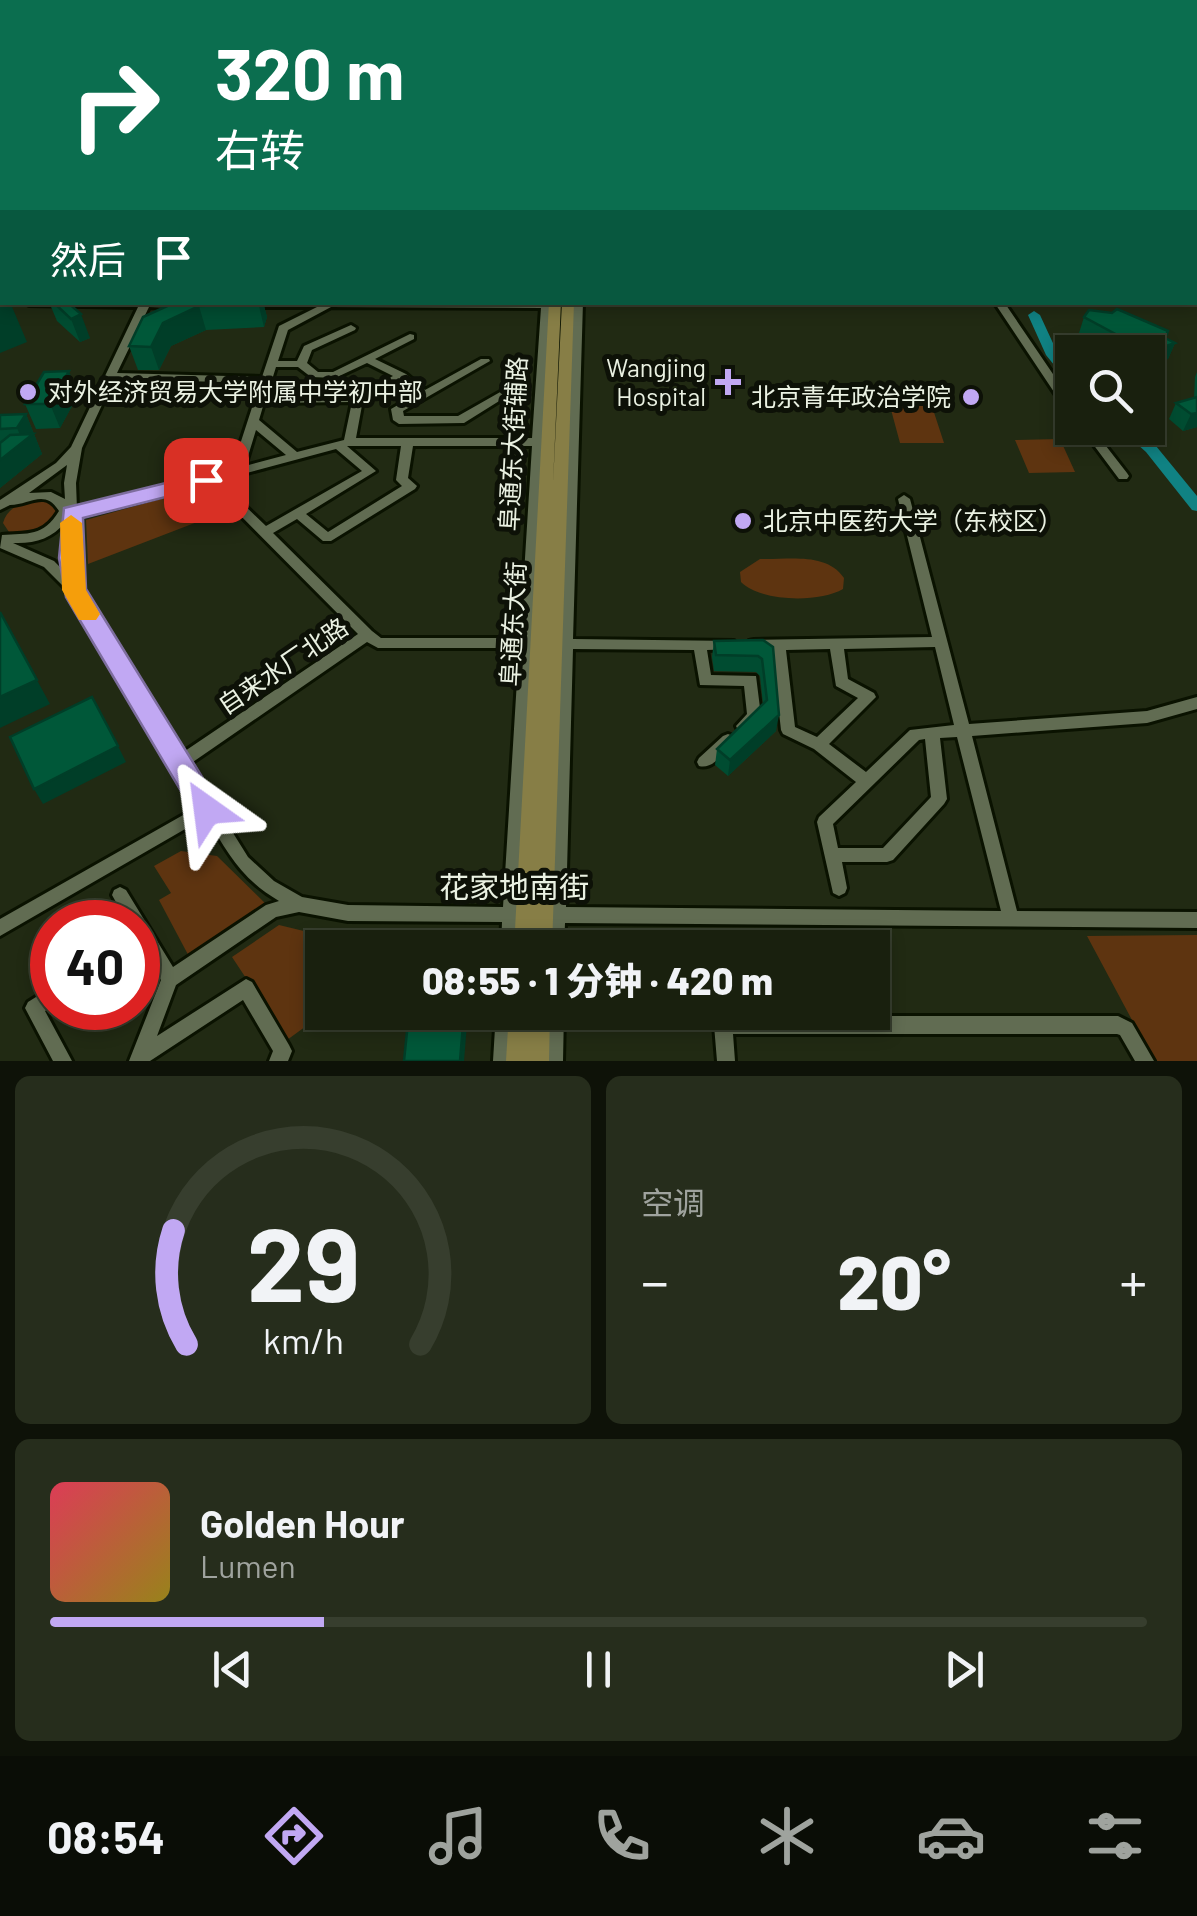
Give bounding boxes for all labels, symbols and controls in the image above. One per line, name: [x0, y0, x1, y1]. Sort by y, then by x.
text: 320 m: [215, 30, 404, 114]
icon: right: [50, 40, 180, 170]
text: 右转: [215, 122, 305, 176]
icon: arrive: [146, 230, 201, 285]
text: 然后: [50, 236, 126, 282]
map controls: [1055, 335, 1165, 445]
button: search: [1055, 335, 1165, 445]
place label: Wangjing Hospital: [606, 352, 706, 411]
street label: 阜通东大街辅路: [492, 356, 532, 532]
marker: Wangjing Hospital: [715, 369, 741, 395]
place label: 对外经济贸易大学附属中学初中部: [48, 376, 423, 406]
marker: 对外经济贸易大学附属中学初中部: [17, 381, 39, 403]
place label: 北京青年政治学院: [751, 381, 951, 411]
marker: 北京青年政治学院: [960, 386, 982, 408]
pin: [164, 438, 249, 523]
icon: arrive: [179, 453, 234, 508]
place label: 北京中医药大学（东校区）: [763, 505, 1063, 535]
marker: 北京中医药大学（东校区）: [732, 510, 754, 532]
street label: 阜通东大街: [494, 561, 530, 687]
street label: 自来水厂北路: [212, 611, 353, 720]
position arrow: [155, 758, 259, 862]
street label: 花家地南街: [439, 868, 589, 904]
speed limit sign: 40: [30, 900, 160, 1030]
text: 08:55 · 1 分钟 · 420 m: [422, 957, 773, 1003]
text: 空调: [641, 1183, 705, 1221]
text: 29: [246, 1198, 360, 1323]
text: 20°: [837, 1235, 951, 1325]
text: −: [641, 1247, 669, 1313]
text: +: [1119, 1247, 1147, 1313]
text: km/h: [263, 1318, 343, 1361]
text: Golden Hour: [200, 1500, 405, 1546]
text: Lumen: [200, 1546, 296, 1584]
icon: previous: [205, 1642, 260, 1697]
icon: pause: [571, 1642, 626, 1697]
icon: next: [937, 1642, 992, 1697]
icon: directions: [259, 1801, 329, 1871]
icon: music: [423, 1801, 493, 1871]
icon: phone: [587, 1801, 657, 1871]
icon: climate: [752, 1801, 822, 1871]
icon: car: [916, 1801, 986, 1871]
icon: filters: [1080, 1801, 1150, 1871]
text: 08:54: [47, 1809, 165, 1863]

